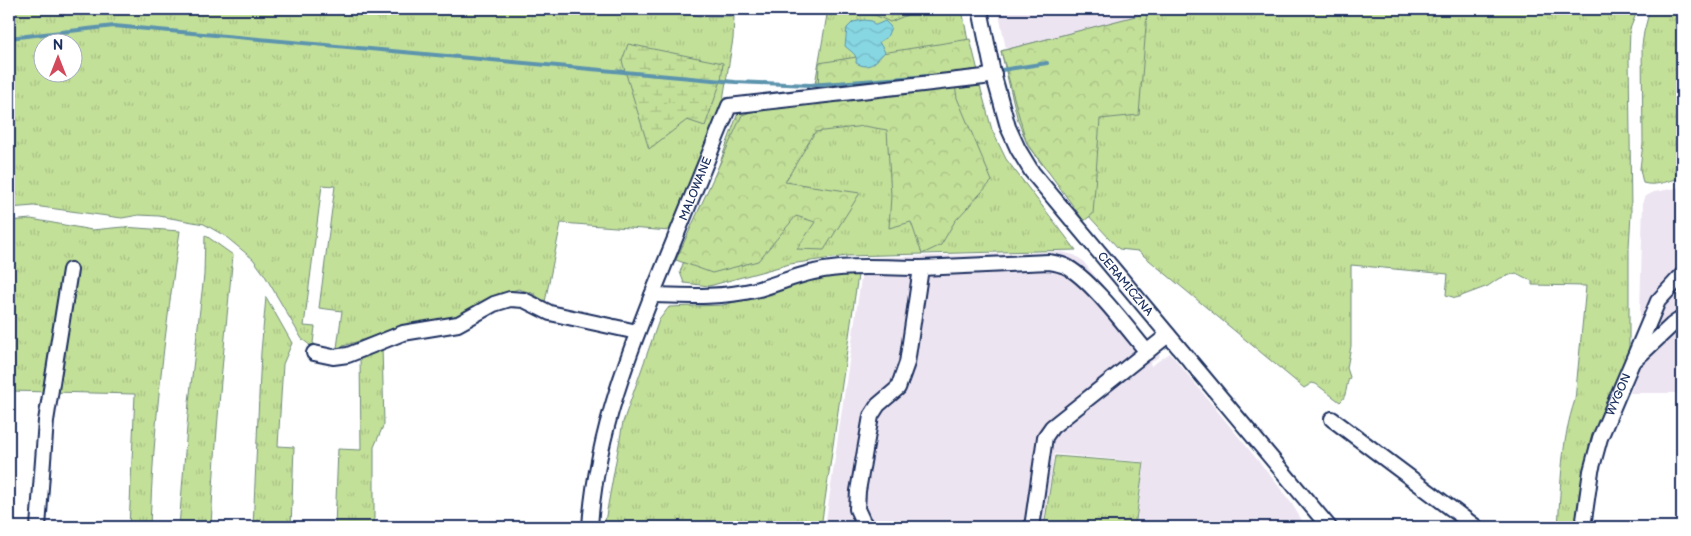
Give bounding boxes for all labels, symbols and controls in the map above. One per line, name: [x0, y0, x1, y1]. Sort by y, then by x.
north arrow: [32, 32, 82, 82]
text: N: [53, 37, 63, 54]
street label: MALOWANE: [676, 155, 716, 223]
street label: CERAMICZNA: [1094, 249, 1156, 319]
street label: WYGON: [1603, 371, 1634, 418]

